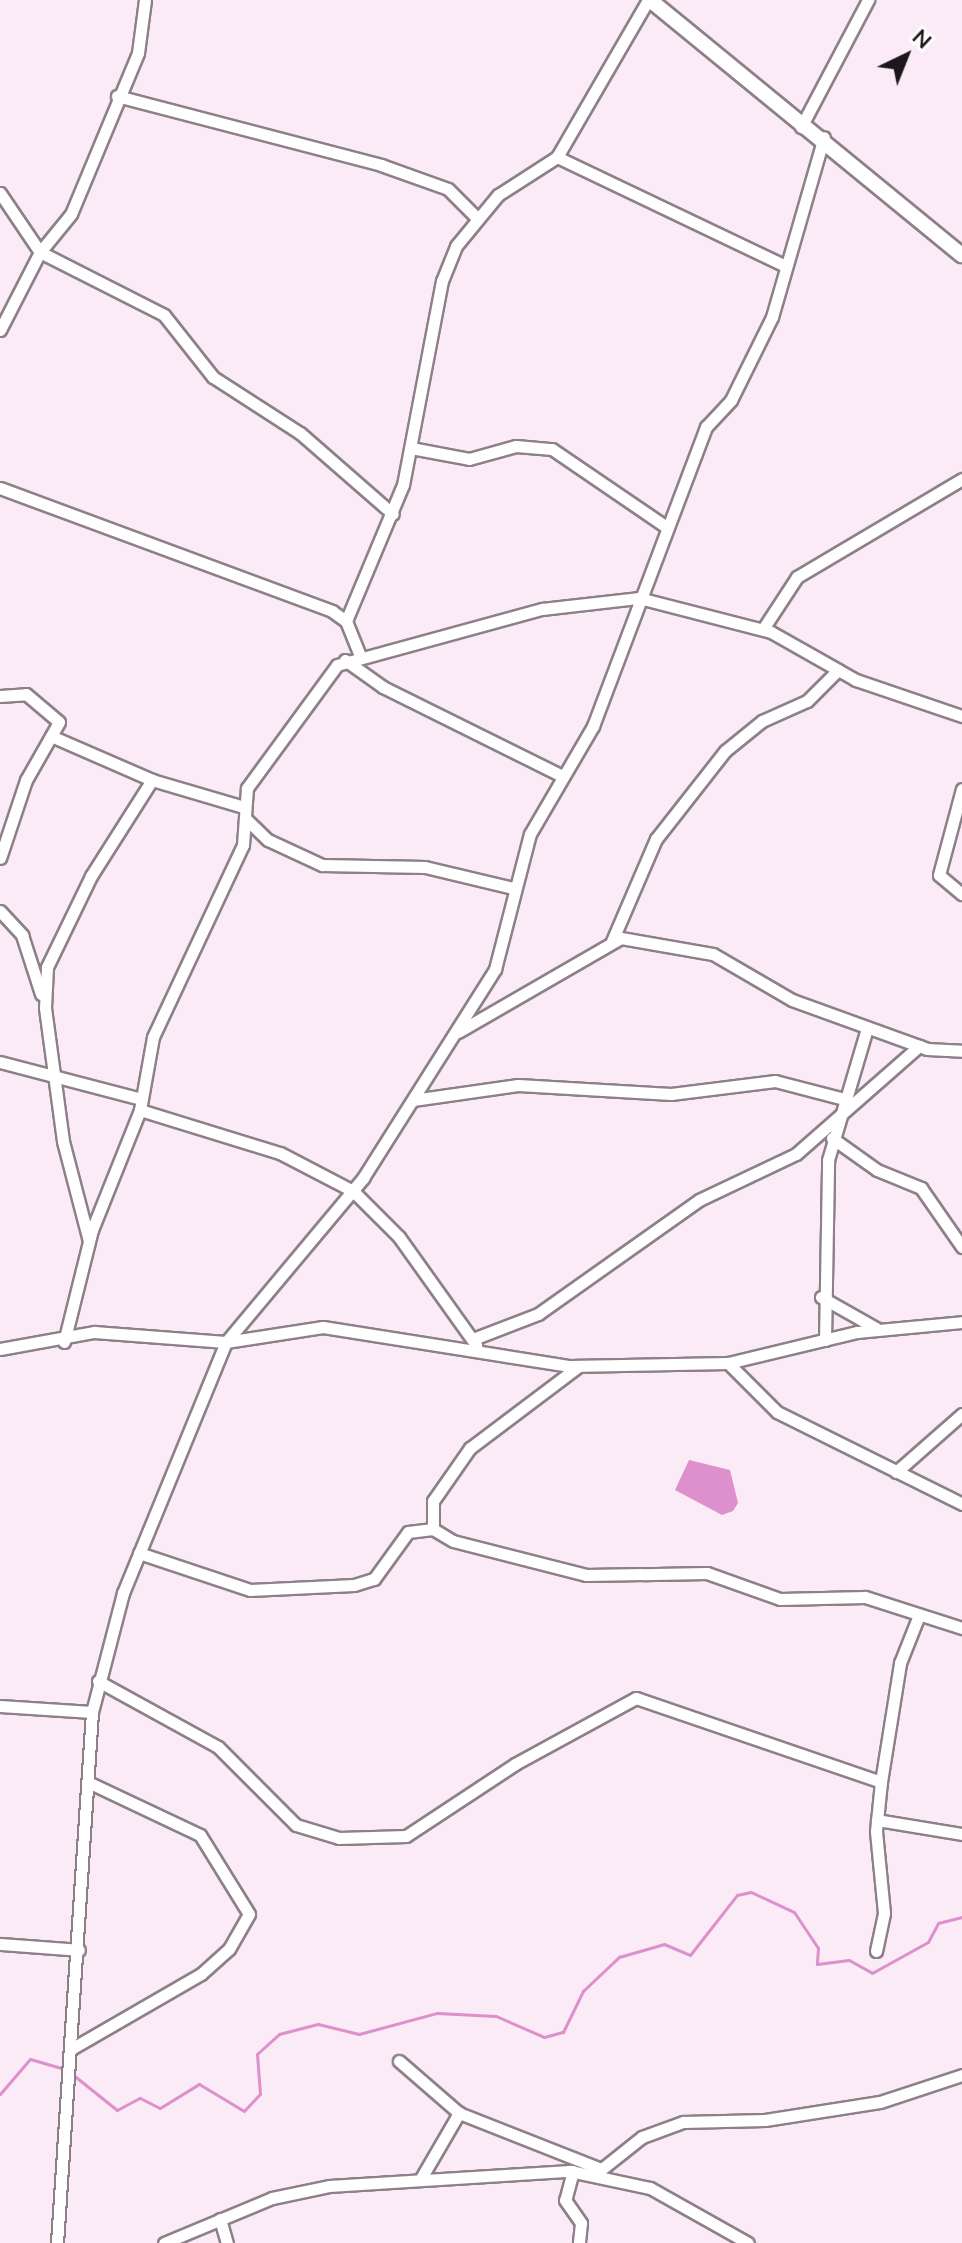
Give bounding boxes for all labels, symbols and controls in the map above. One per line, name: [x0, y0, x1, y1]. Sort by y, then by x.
north arrow: [866, 16, 946, 96]
text: N: [907, 23, 938, 54]

